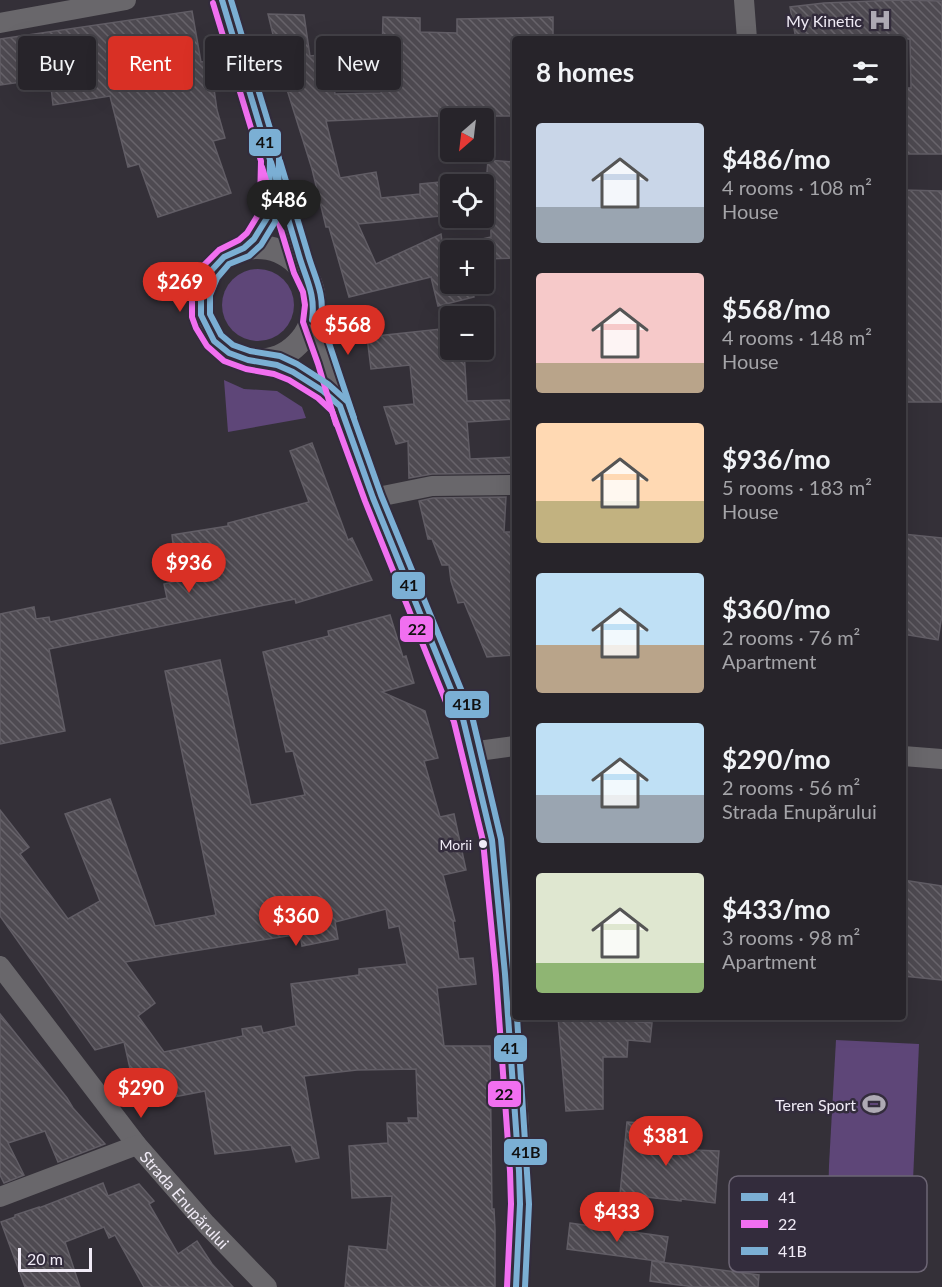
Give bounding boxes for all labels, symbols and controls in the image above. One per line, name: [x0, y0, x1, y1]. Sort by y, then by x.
hospital icon: My Kinetic: [867, 7, 893, 33]
place label: My Kinetic: [786, 11, 862, 30]
chip: Buy: [18, 36, 96, 90]
chip: Rent: [108, 36, 193, 90]
chip: Filters: [205, 36, 304, 90]
chip: New: [316, 36, 401, 90]
text: 8 homes: [536, 56, 634, 88]
icon: filters: [849, 56, 882, 89]
north arrow: [440, 108, 494, 162]
map controls: [440, 108, 494, 360]
line badge: 41: [248, 128, 282, 157]
text: 41: [256, 132, 274, 151]
text: $486/mo: [722, 143, 830, 175]
icon: home: [584, 147, 656, 219]
button: locate: [440, 174, 494, 228]
text: 4 rooms · 108 m²: [722, 175, 872, 199]
pin: $486: [248, 180, 320, 231]
text: $486: [261, 187, 307, 211]
text: House: [722, 199, 779, 223]
button: +: [440, 240, 494, 294]
pin: $269: [144, 262, 216, 313]
text: $269: [157, 269, 203, 293]
text: $568/mo: [722, 293, 830, 325]
icon: home: [584, 297, 656, 369]
pin: $568: [312, 305, 384, 356]
button: −: [440, 306, 494, 360]
text: $568: [325, 312, 371, 336]
text: 4 rooms · 148 m²: [722, 325, 872, 349]
text: House: [722, 349, 779, 373]
text: $936/mo: [722, 443, 830, 475]
icon: home: [584, 447, 656, 519]
text: 5 rooms · 183 m²: [722, 475, 872, 499]
text: House: [722, 499, 779, 523]
pin: $936: [153, 543, 225, 594]
text: $936: [166, 550, 212, 574]
line badge: 41: [391, 571, 426, 600]
text: 41: [400, 575, 418, 594]
text: $360/mo: [722, 593, 830, 625]
icon: home: [584, 597, 656, 669]
line badge: 22: [399, 615, 434, 643]
text: 22: [408, 619, 426, 638]
text: 2 rooms · 76 m²: [722, 625, 860, 649]
text: Apartment: [722, 649, 816, 673]
line badge: 41B: [444, 690, 490, 719]
text: 41B: [452, 694, 482, 713]
text: $290/mo: [722, 743, 830, 775]
icon: home: [584, 747, 656, 819]
text: 2 rooms · 56 m²: [722, 775, 860, 799]
text: Strada Enupărului: [722, 799, 877, 823]
place label: Morii: [439, 836, 472, 853]
marker: Morii: [477, 838, 489, 850]
text: $433/mo: [722, 893, 830, 925]
pin: $360: [260, 896, 332, 947]
icon: home: [584, 897, 656, 969]
text: $360: [273, 903, 319, 927]
text: 3 rooms · 98 m²: [722, 925, 860, 949]
text: Apartment: [722, 949, 816, 973]
line badge: 41: [493, 1034, 528, 1063]
text: 41: [501, 1038, 519, 1057]
pin: $290: [105, 1068, 177, 1119]
text: $290: [118, 1075, 164, 1099]
line badge: 22: [487, 1080, 522, 1108]
text: 22: [495, 1084, 513, 1103]
sports icon: Teren Sport: [861, 1091, 887, 1117]
place label: Teren Sport: [775, 1095, 856, 1114]
pin: $381: [630, 1116, 702, 1167]
text: $381: [643, 1123, 689, 1147]
line badge: 41B: [503, 1138, 548, 1166]
text: 41B: [511, 1142, 541, 1161]
street label: Strada Enupărului: [137, 1147, 233, 1252]
legend: [729, 1176, 927, 1272]
text: 41: [778, 1187, 797, 1206]
pin: $433: [581, 1192, 653, 1243]
text: $433: [594, 1199, 640, 1223]
text: 22: [778, 1214, 797, 1233]
text: 41B: [778, 1241, 807, 1260]
scale bar: [18, 1245, 92, 1272]
text: 20 m: [27, 1249, 63, 1268]

